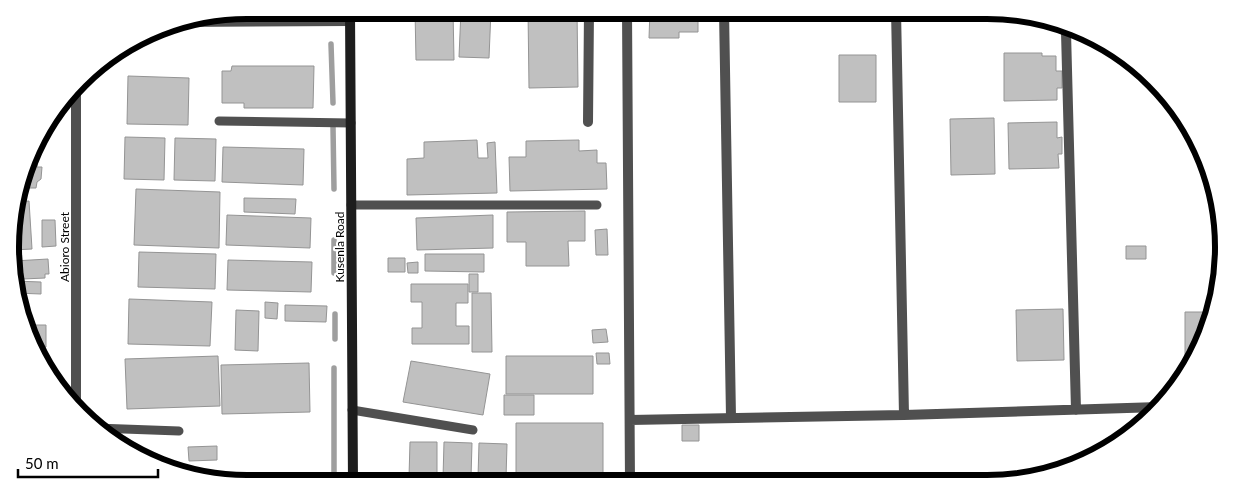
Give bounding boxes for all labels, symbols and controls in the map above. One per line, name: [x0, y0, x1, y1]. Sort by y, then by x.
street label: Abioro Street: [57, 211, 72, 282]
street label: Kusenla Road: [332, 211, 347, 283]
scale bar: [18, 446, 158, 478]
text: 50 m: [25, 454, 59, 472]

